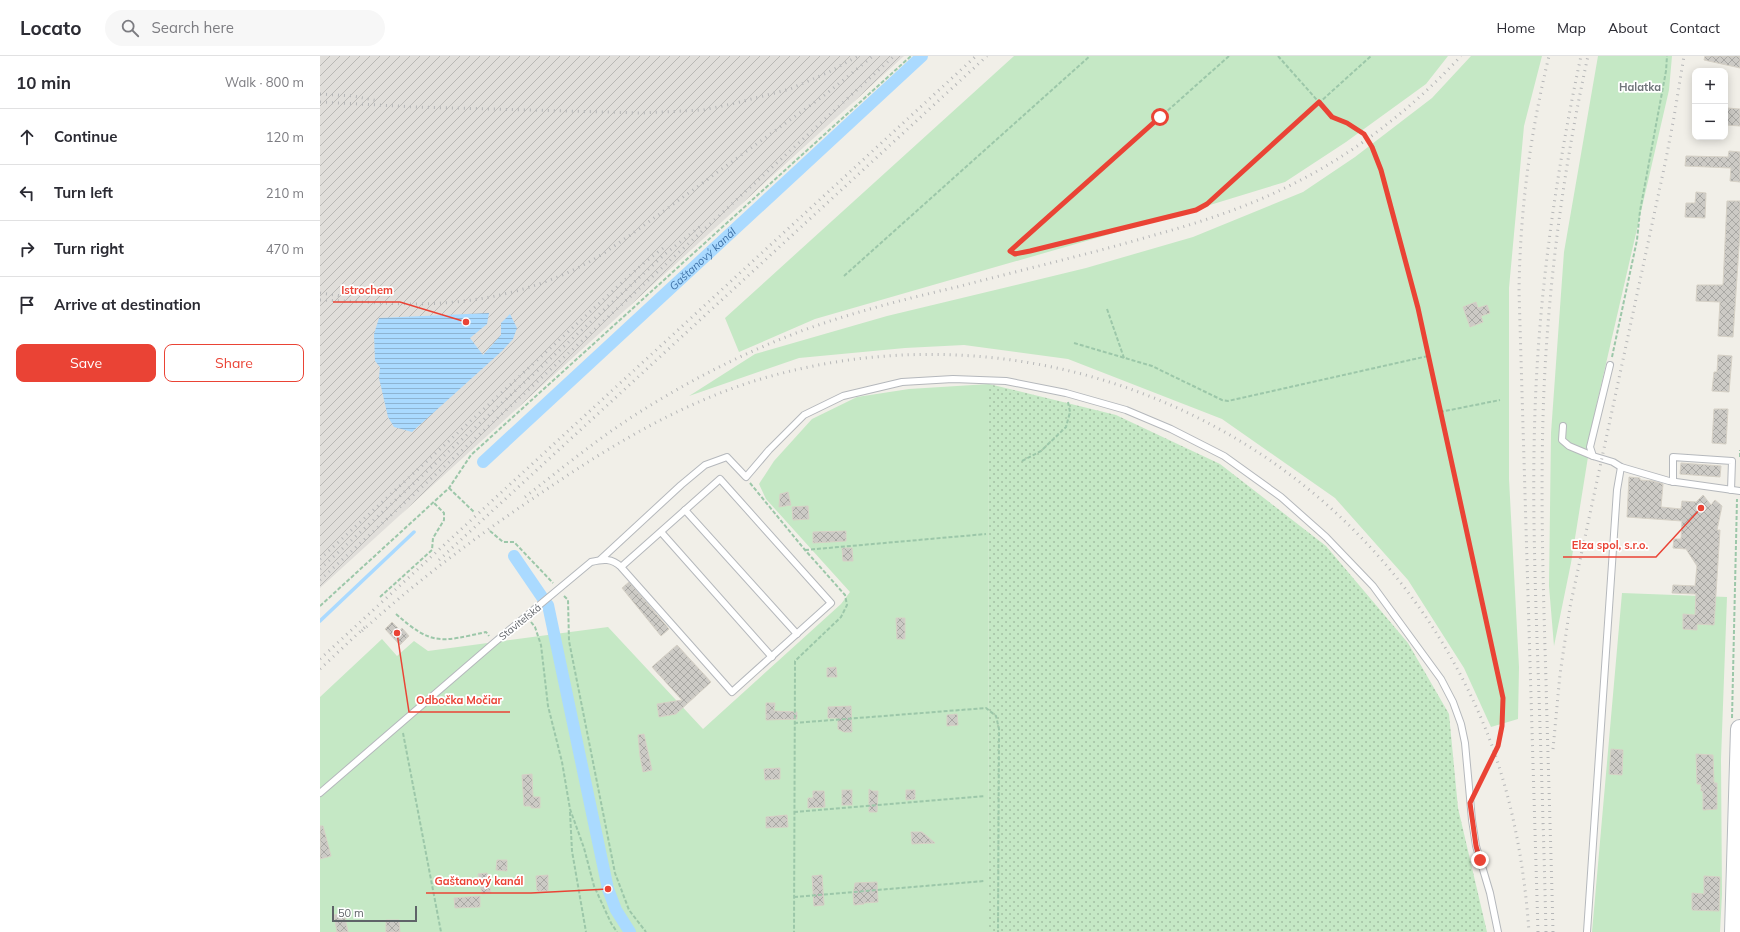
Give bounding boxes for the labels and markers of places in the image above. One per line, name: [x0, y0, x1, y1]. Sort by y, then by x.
callout: Istrochem: [333, 279, 400, 302]
callout: Elza spol, s.r.o.: [1563, 534, 1656, 557]
callout: Odbočka Močiar: [409, 689, 510, 712]
callout: Gaštanový kanál: [426, 870, 531, 893]

